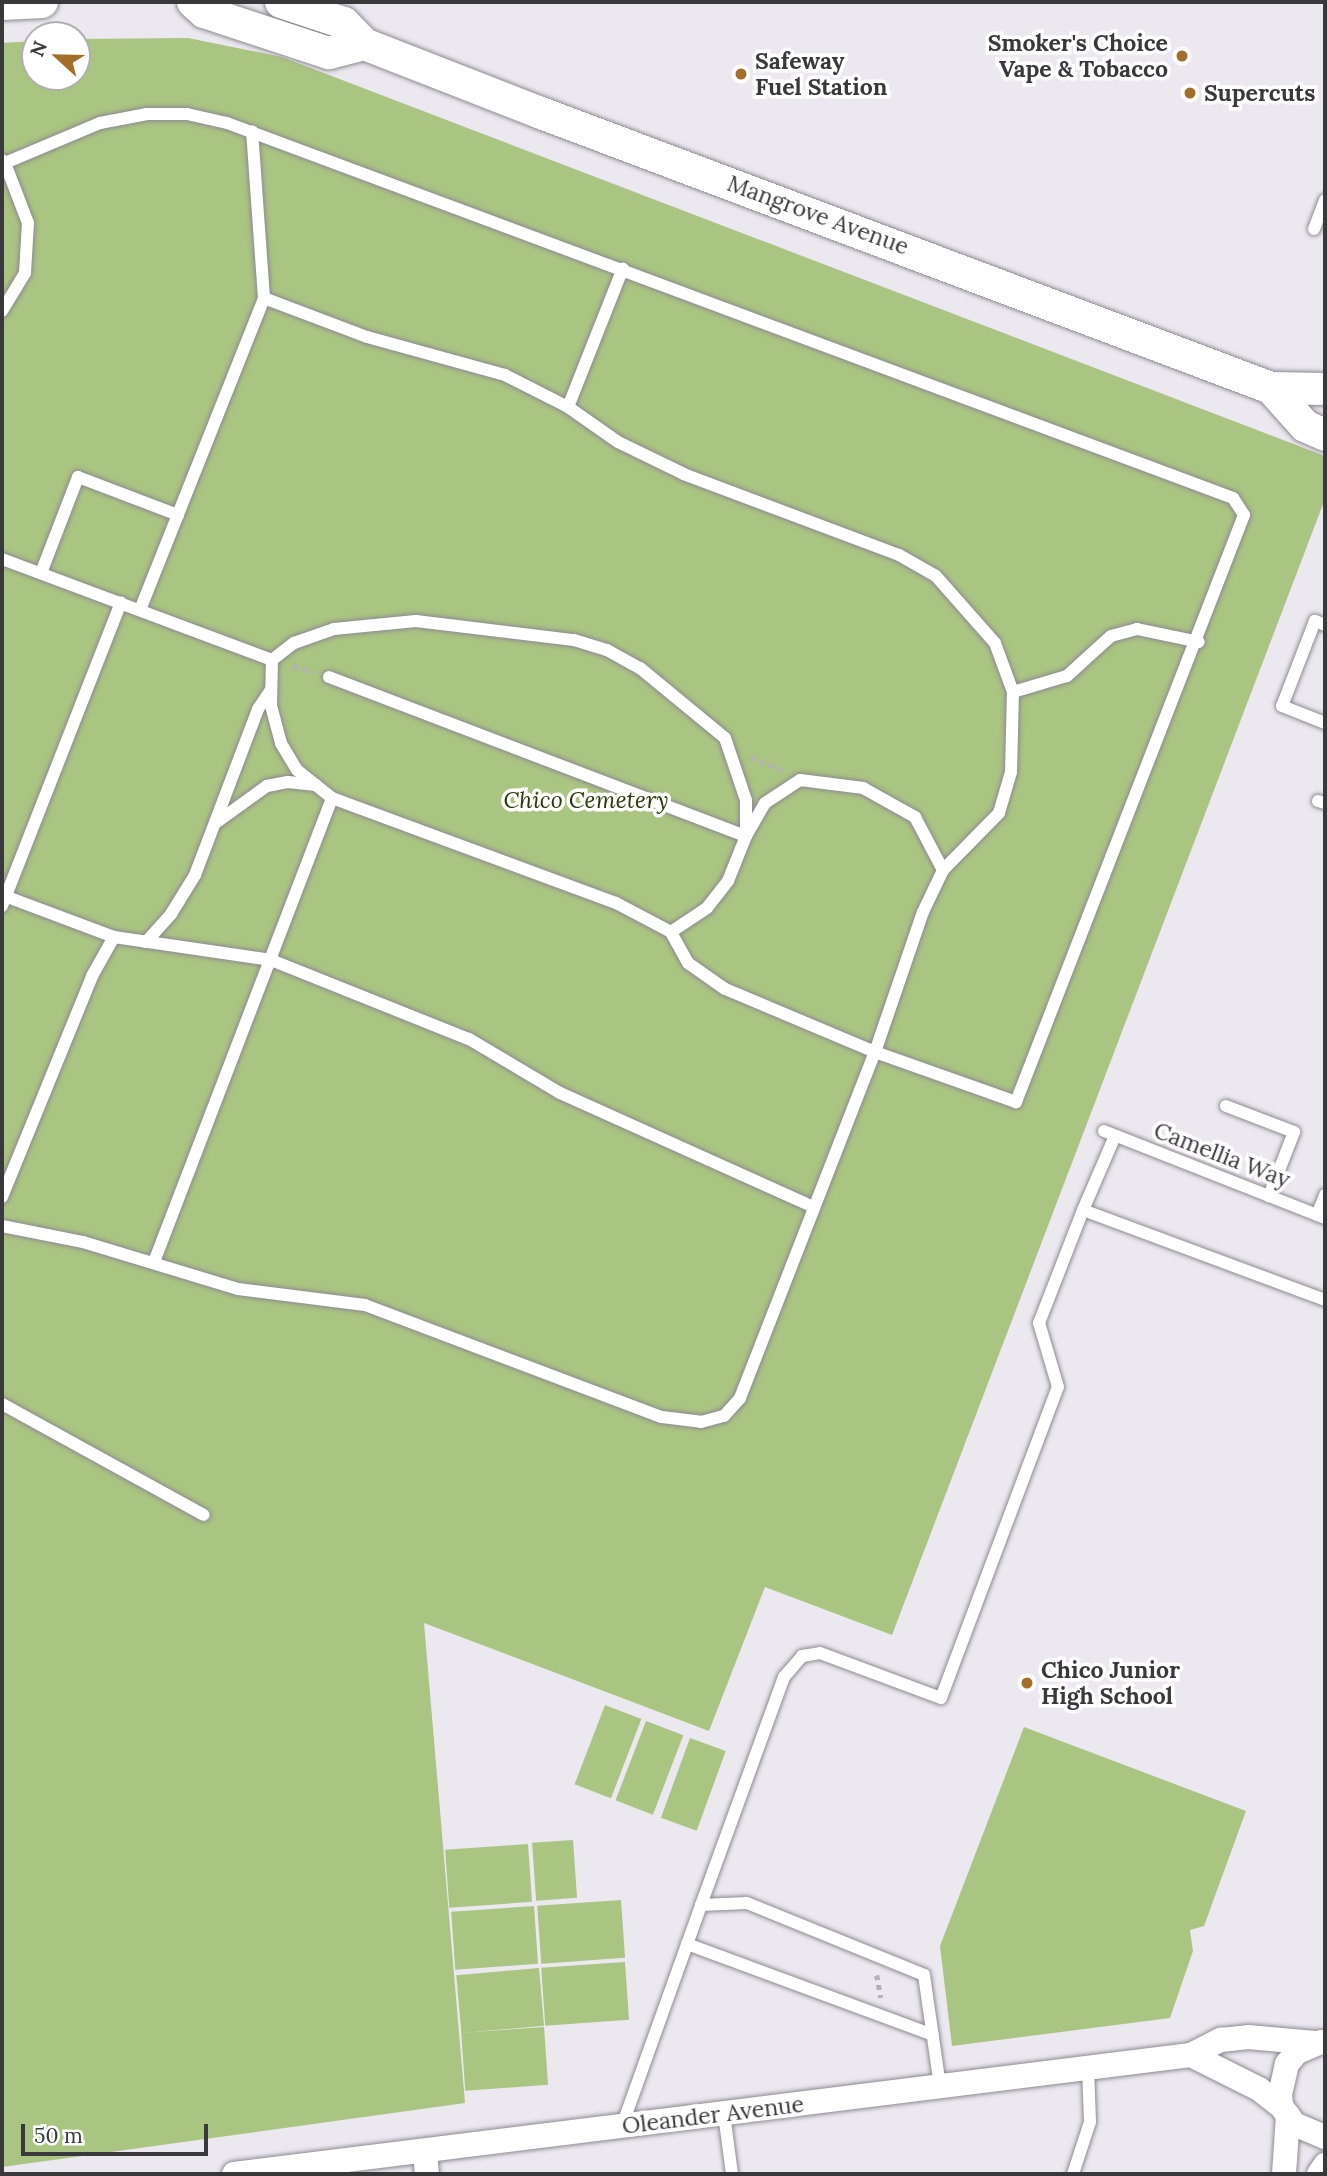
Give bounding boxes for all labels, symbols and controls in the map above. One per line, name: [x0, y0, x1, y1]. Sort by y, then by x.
north arrow: [21, 21, 91, 91]
place label: Smoker's Choice Vape & Tobacco: [988, 29, 1168, 83]
text: N: [25, 38, 52, 60]
place label: Safeway Fuel Station: [755, 47, 888, 101]
marker: Smoker's Choice Vape & Tobacco: [1174, 48, 1190, 64]
marker: Safeway Fuel Station: [733, 66, 749, 82]
place label: Supercuts: [1204, 79, 1316, 107]
marker: Supercuts: [1182, 85, 1198, 101]
street label: Mangrove Avenue: [724, 169, 912, 261]
park label: Chico Cemetery: [503, 786, 669, 814]
street label: Camellia Way: [1150, 1116, 1294, 1194]
place label: Chico Junior High School: [1041, 1656, 1180, 1710]
marker: Chico Junior High School: [1019, 1675, 1035, 1691]
street label: Oleander Avenue: [620, 2090, 806, 2140]
scale bar: [24, 2110, 212, 2154]
text: 50 m: [34, 2122, 83, 2149]

